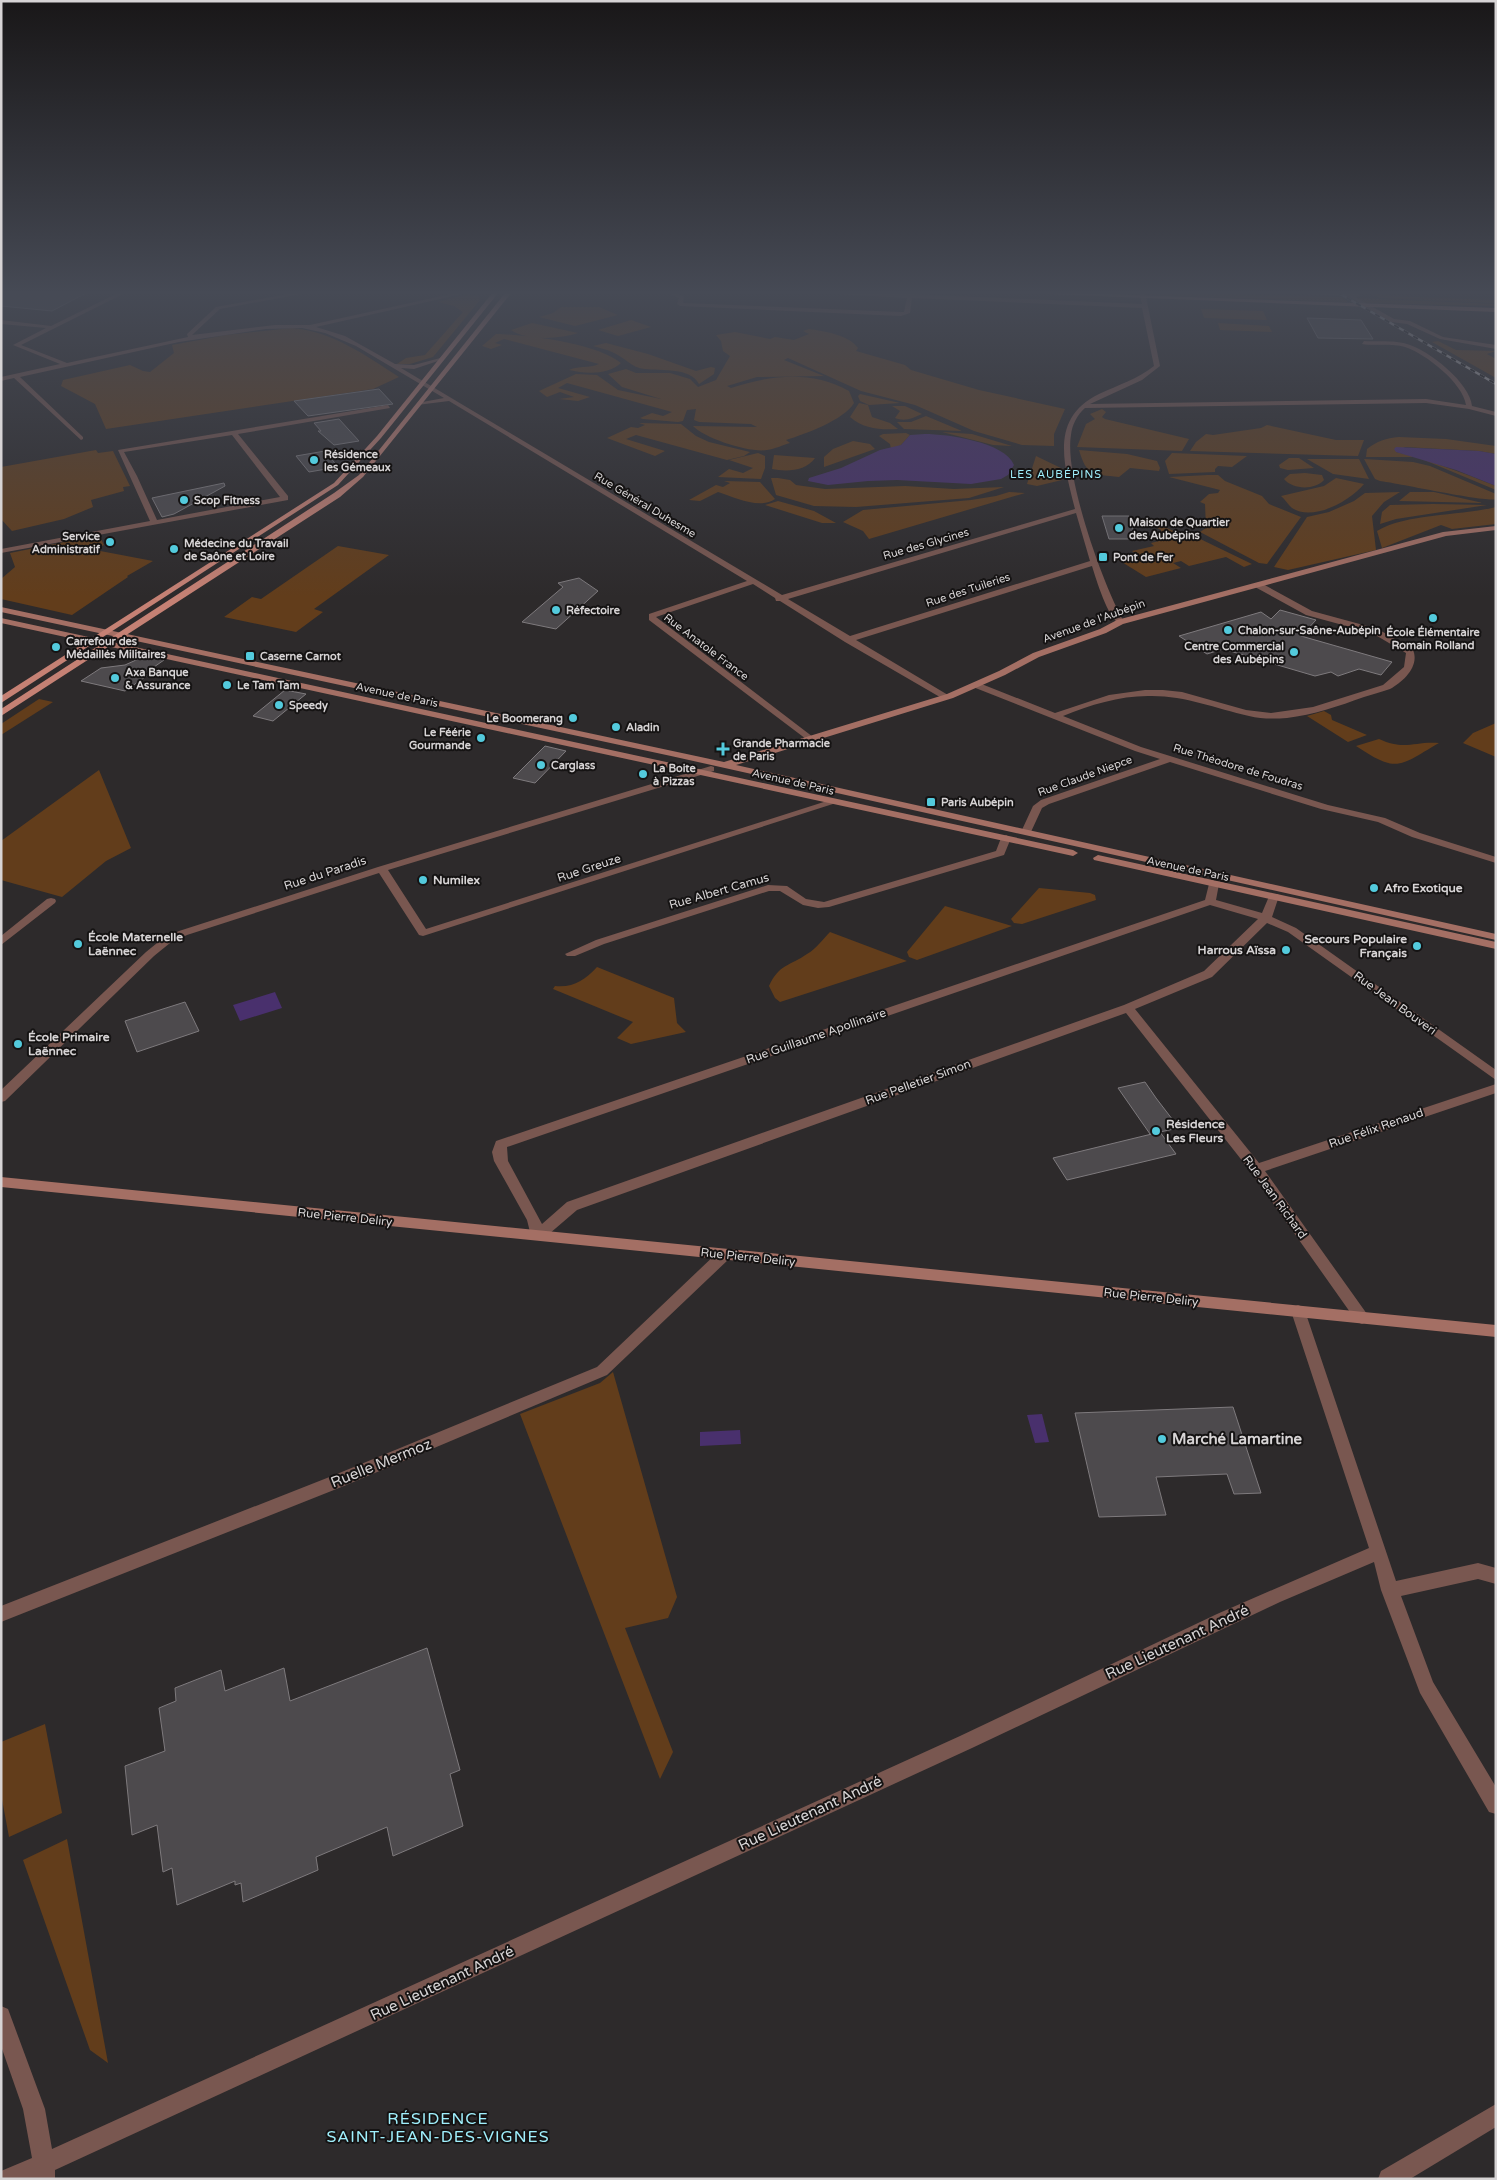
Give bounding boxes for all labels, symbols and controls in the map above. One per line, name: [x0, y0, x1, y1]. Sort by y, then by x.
place label: Résidence les Gémeaux: [324, 448, 391, 474]
marker: Résidence les Gémeaux: [308, 454, 320, 466]
district label: LES AUBÉPINS: [1010, 467, 1102, 481]
street label: Rue Général Duhesme: [592, 469, 698, 541]
marker: Scop Fitness: [178, 494, 190, 506]
place label: Scop Fitness: [194, 494, 261, 508]
place label: Maison de Quartier des Aubépins: [1129, 516, 1230, 543]
marker: Maison de Quartier des Aubépins: [1113, 522, 1125, 534]
street label: Rue des Glycines: [882, 526, 970, 562]
place label: Service Administratif: [32, 530, 101, 556]
marker: Service Administratif: [104, 536, 116, 548]
place label: Médecine du Travail de Saône et Loire: [184, 537, 289, 563]
marker: Médecine du Travail de Saône et Loire: [168, 543, 180, 555]
marker: Pont de Fer: [1097, 551, 1109, 563]
place label: Pont de Fer: [1113, 551, 1174, 564]
street label: Rue des Tuileries: [924, 570, 1012, 610]
street label: Avenue de l'Aubépin: [1041, 596, 1147, 646]
marker: Réfectoire: [550, 604, 562, 616]
place label: Réfectoire: [566, 604, 621, 617]
street label: Rue Anatole France: [661, 611, 751, 683]
marker: École Élémentaire Romain Rolland: [1427, 612, 1439, 624]
marker: Chalon-sur-Saône-Aubépin: [1222, 624, 1234, 636]
place label: Chalon-sur-Saône-Aubépin: [1238, 624, 1381, 638]
place label: École Élémentaire Romain Rolland: [1386, 625, 1481, 652]
place label: Carrefour des Médaillés Militaires: [66, 635, 167, 661]
place label: Centre Commercial des Aubépins: [1184, 640, 1285, 667]
marker: Carrefour des Médaillés Militaires: [50, 641, 62, 653]
marker: Centre Commercial des Aubépins: [1288, 646, 1300, 658]
marker: Caserne Carnot: [244, 650, 256, 662]
place label: Caserne Carnot: [260, 650, 342, 663]
place label: Axa Banque & Assurance: [125, 666, 191, 692]
marker: Axa Banque & Assurance: [109, 672, 121, 684]
marker: Le Tam Tam: [221, 679, 233, 691]
place label: Le Tam Tam: [237, 679, 299, 692]
street label: Avenue de Paris: [355, 680, 439, 710]
marker: Speedy: [273, 699, 285, 711]
place label: Speedy: [289, 699, 328, 713]
place label: Le Boomerang: [486, 712, 563, 726]
marker: Le Boomerang: [567, 712, 579, 724]
marker: Aladin: [610, 721, 622, 733]
place label: Aladin: [626, 721, 660, 734]
place label: Le Féérie Gourmande: [409, 726, 472, 752]
marker: Le Féérie Gourmande: [475, 732, 487, 744]
place label: Grande Pharmacie de Paris: [733, 737, 831, 763]
street label: Rue Théodore de Foudras: [1172, 741, 1304, 793]
marker: Grande Pharmacie de Paris: [717, 743, 729, 755]
street label: Rue Claude Niepce: [1036, 753, 1134, 799]
marker: Carglass: [535, 759, 547, 771]
place label: Carglass: [551, 759, 596, 773]
place label: La Boite à Pizzas: [653, 762, 696, 788]
street label: Avenue de Paris: [751, 766, 835, 798]
marker: La Boite à Pizzas: [637, 768, 649, 780]
marker: Paris Aubépin: [925, 796, 937, 808]
place label: Paris Aubépin: [941, 796, 1014, 810]
street label: Rue Greuze: [555, 851, 623, 885]
street label: Rue du Paradis: [282, 853, 368, 893]
street label: Avenue de Paris: [1146, 854, 1230, 884]
street label: Rue Albert Camus: [667, 870, 771, 912]
place label: Numilex: [433, 873, 481, 887]
marker: Numilex: [417, 874, 429, 886]
place label: Afro Exotique: [1384, 881, 1463, 896]
marker: Afro Exotique: [1368, 882, 1380, 894]
place label: École Maternelle Laënnec: [88, 930, 183, 958]
place label: Secours Populaire Français: [1304, 932, 1407, 961]
marker: École Maternelle Laënnec: [72, 938, 84, 950]
marker: Secours Populaire Français: [1411, 940, 1423, 952]
place label: Harrous Aïssa: [1198, 943, 1276, 957]
marker: Harrous Aïssa: [1280, 944, 1292, 956]
street label: Rue Jean Bouveri: [1351, 968, 1439, 1038]
street label: Rue Guillaume Apollinaire: [744, 1005, 888, 1067]
place label: École Primaire Laënnec: [28, 1030, 110, 1058]
marker: École Primaire Laënnec: [12, 1038, 24, 1050]
street label: Rue Pelletier Simon: [863, 1056, 973, 1108]
street label: Rue Félix Renaud: [1327, 1105, 1425, 1151]
place label: Résidence Les Fleurs: [1166, 1117, 1225, 1145]
marker: Résidence Les Fleurs: [1150, 1125, 1162, 1137]
street label: Rue Jean Richard: [1240, 1153, 1310, 1241]
street label: Rue Pierre Deliry: [297, 1205, 394, 1229]
street label: Rue Pierre Deliry: [700, 1245, 797, 1269]
street label: Rue Pierre Deliry: [1103, 1285, 1200, 1309]
place label: Marché Lamartine: [1172, 1430, 1303, 1448]
marker: Marché Lamartine: [1156, 1433, 1168, 1445]
street label: Ruelle Mermoz: [328, 1435, 434, 1491]
street label: Rue Lieutenant André: [1102, 1601, 1252, 1683]
street label: Rue Lieutenant André: [735, 1772, 885, 1854]
street label: Rue Lieutenant André: [367, 1942, 517, 2024]
district label: RÉSIDENCE SAINT-JEAN-DES-VIGNES: [326, 2109, 550, 2147]

